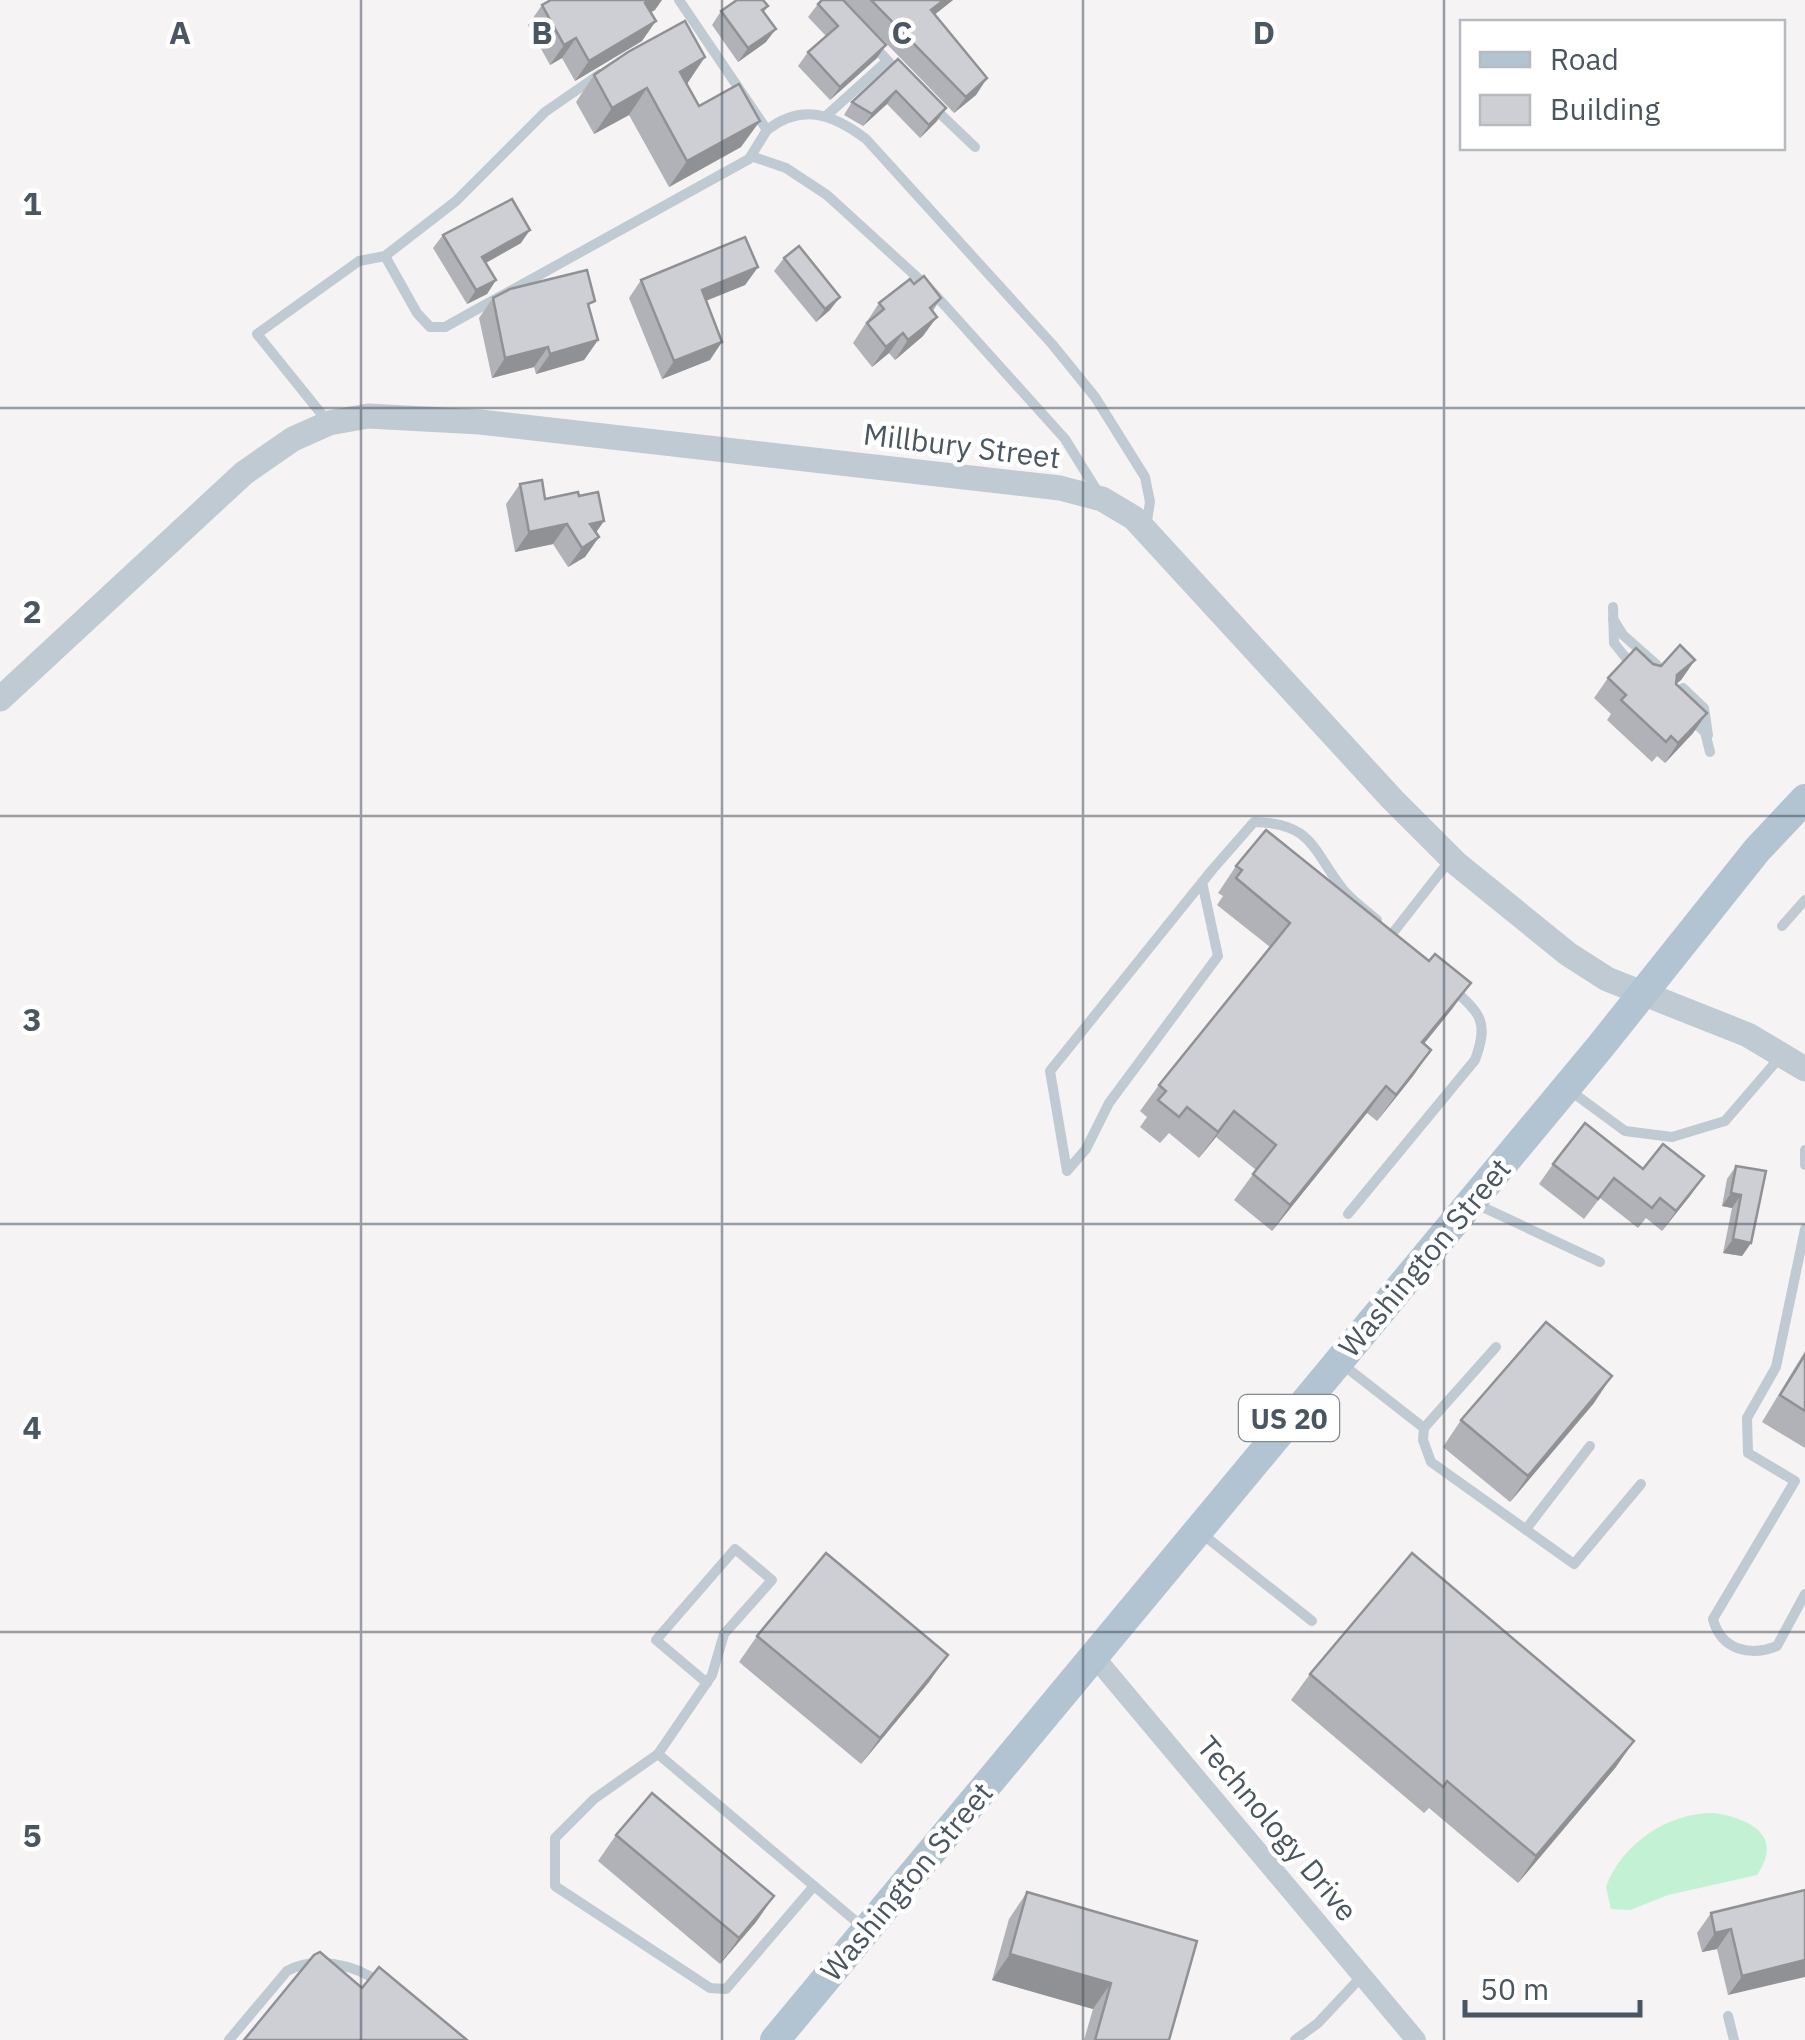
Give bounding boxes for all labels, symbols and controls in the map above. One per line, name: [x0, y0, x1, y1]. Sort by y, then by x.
text: A: [169, 11, 191, 53]
text: B: [531, 11, 553, 53]
text: C: [892, 11, 912, 53]
text: D: [1253, 11, 1275, 53]
legend: [1460, 20, 1785, 150]
text: Road: [1550, 39, 1619, 78]
text: Building: [1550, 89, 1660, 128]
text: 1: [22, 182, 42, 224]
street label: Millbury Street: [861, 414, 1063, 476]
text: 2: [22, 590, 42, 632]
text: 3: [22, 998, 42, 1040]
street label: Washington Street: [1329, 1149, 1519, 1365]
road number: US 20: [1239, 1395, 1339, 1441]
text: 4: [22, 1406, 42, 1448]
street label: Technology Drive: [1189, 1727, 1367, 1929]
street label: Washington Street: [811, 1773, 1001, 1989]
text: 5: [22, 1814, 42, 1856]
scale bar: [1465, 1955, 1640, 2017]
text: 50 m: [1480, 1969, 1549, 2008]

